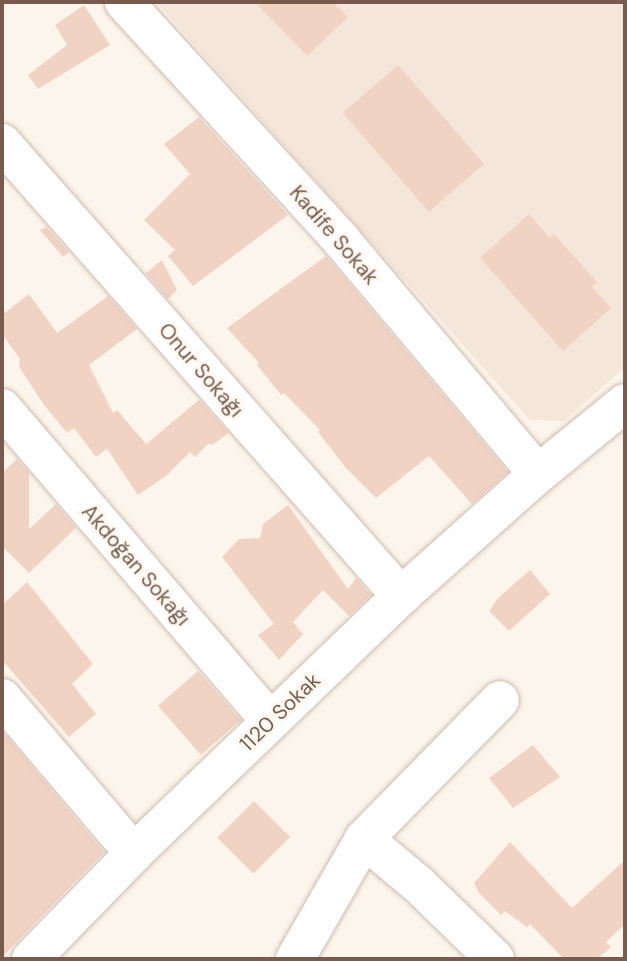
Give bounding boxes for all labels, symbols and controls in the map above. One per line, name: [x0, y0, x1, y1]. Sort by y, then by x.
street label: Kadife Sokak: [284, 180, 384, 290]
street label: Onur Sokağı: [153, 318, 249, 422]
street label: Akdoğan Sokağı: [76, 499, 196, 631]
street label: 1120 Sokak: [235, 667, 325, 757]

